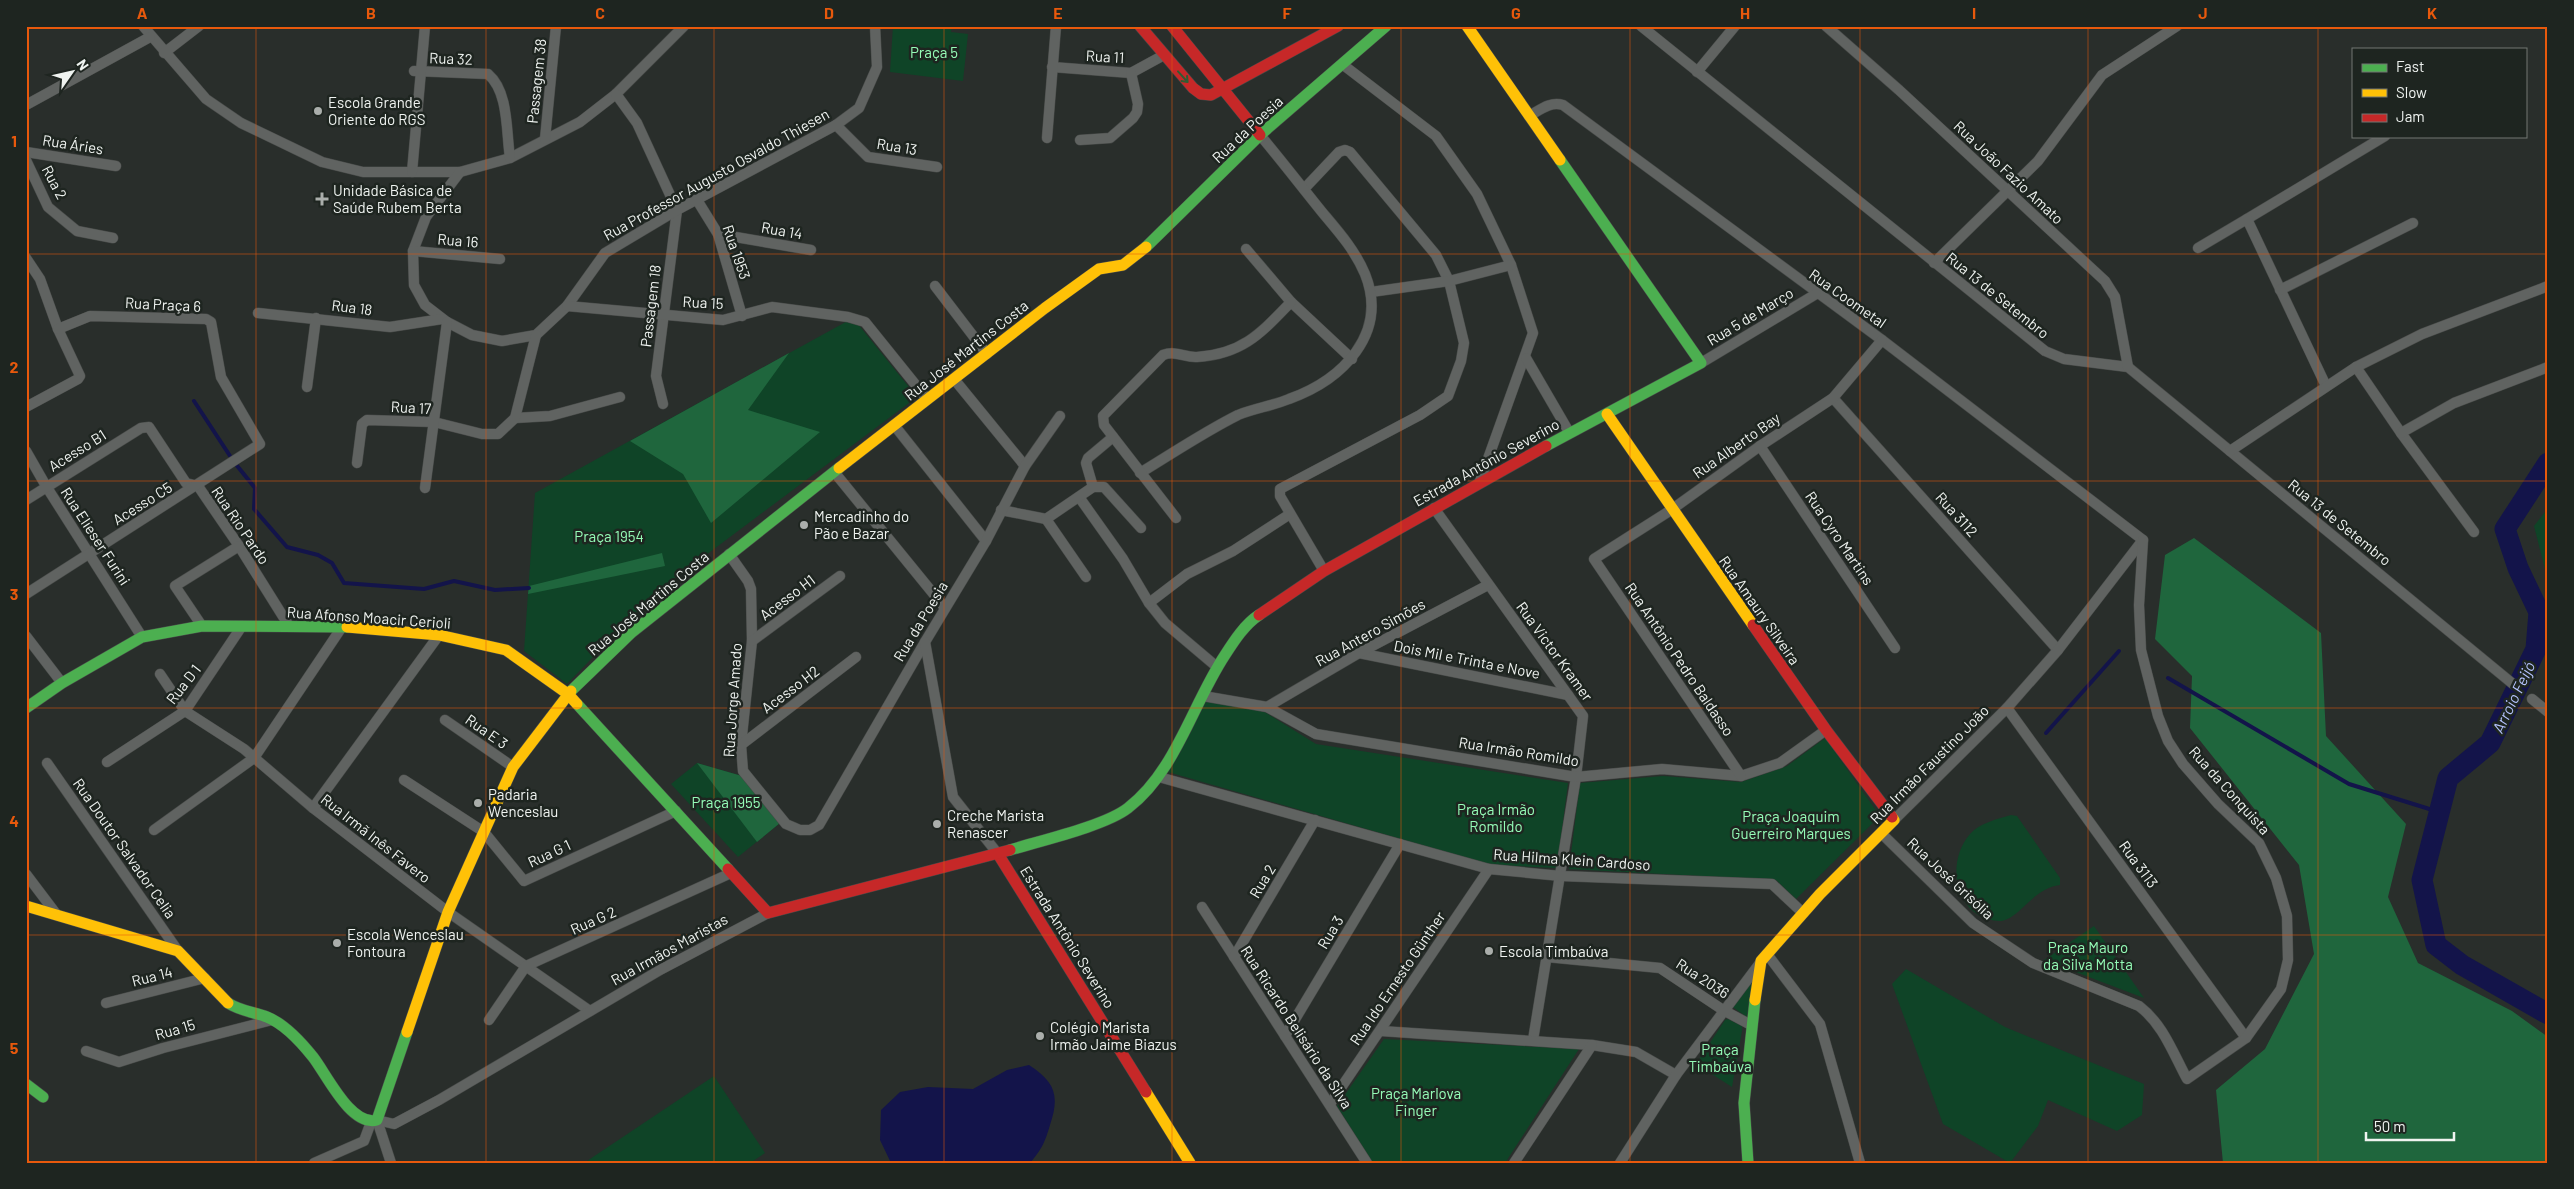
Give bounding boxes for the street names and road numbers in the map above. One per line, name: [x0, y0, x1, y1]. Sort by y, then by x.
street label: Passagem 38: [523, 38, 549, 124]
street label: Rua 11: [1085, 46, 1125, 66]
street label: Rua 32: [429, 48, 473, 68]
street label: Rua da Poesia: [1208, 92, 1286, 166]
street label: Rua Professor Augusto Osvaldo Thiesen: [600, 104, 832, 244]
street label: Rua João Fazio Amato: [1950, 117, 2068, 227]
street label: Rua Áries: [41, 130, 105, 158]
street label: Rua 13: [875, 134, 919, 158]
street label: Rua 2: [39, 162, 71, 202]
street label: Rua 14: [760, 218, 804, 242]
street label: Rua 1953: [719, 222, 755, 282]
street label: Rua 16: [437, 229, 479, 251]
street label: Rua 13 de Setembro: [1943, 248, 2053, 342]
street label: Passagem 18: [636, 264, 664, 348]
street label: Rua Coometal: [1806, 265, 1890, 331]
street label: Rua 5 de Março: [1704, 283, 1796, 349]
street label: Rua 15: [682, 292, 724, 312]
street label: Rua Praça 6: [125, 293, 201, 315]
street label: Rua 18: [331, 296, 373, 318]
street label: Rua José Martins Costa: [901, 296, 1031, 404]
street label: Rua 17: [390, 397, 432, 417]
street label: Rua Alberto Bay: [1689, 408, 1783, 482]
street label: Estrada Antônio Severino: [1410, 414, 1562, 510]
street label: Acesso B1: [45, 425, 109, 475]
street label: Rua 13 de Setembro: [2285, 475, 2395, 569]
street label: Acesso C5: [109, 478, 175, 528]
street label: Rua Rio Pardo: [208, 483, 274, 567]
street label: Rua Elieser Furini: [58, 484, 134, 588]
street label: Rua Cyro Martins: [1802, 488, 1878, 588]
street label: Rua 3112: [1932, 488, 1982, 540]
street label: Rua José Martins Costa: [584, 547, 712, 659]
street label: Rua Amaury Silveira: [1716, 552, 1804, 668]
street label: Acesso H1: [756, 570, 818, 624]
street label: Rua da Poesia: [889, 578, 951, 664]
street label: Rua Antônio Pedro Baldasso: [1622, 579, 1738, 739]
street label: Rua Antero Simões: [1312, 594, 1428, 670]
street label: Rua Victor Kramer: [1513, 598, 1597, 705]
street label: Rua Afonso Moacir Cerioli: [286, 602, 452, 632]
street label: Dois Mil e Trinta e Nove: [1392, 636, 1542, 682]
street label: Rua Jorge Amado: [719, 642, 745, 758]
street label: Rua D 1: [162, 661, 204, 707]
street label: Acesso H2: [758, 661, 822, 717]
street label: Rua Irmão Faustino João: [1866, 701, 1992, 827]
street label: Rua E 3: [462, 710, 512, 752]
street label: Rua Irmão Romildo: [1457, 733, 1581, 769]
street label: Rua da Conquista: [2186, 742, 2274, 838]
street label: Rua Doutor Salvador Celia: [70, 775, 180, 921]
street label: Rua Irmã Inês Favero: [318, 790, 434, 886]
street label: Rua José Grisólia: [1904, 833, 1998, 923]
street label: Rua G 1: [525, 835, 573, 871]
street label: Rua 3113: [2116, 837, 2162, 891]
street label: Rua Hilma Klein Cardoso: [1493, 845, 1651, 873]
street label: Rua 2: [1245, 861, 1279, 901]
street label: Estrada Antônio Severino: [1017, 863, 1119, 1011]
street label: Rua G 2: [567, 902, 619, 938]
street label: Rua Ido Ernesto Günther: [1346, 907, 1449, 1048]
street label: Rua Irmãos Maristas: [607, 909, 731, 989]
street label: Rua 3: [1313, 912, 1347, 952]
street label: Rua Ricardo Belisário da Silva: [1238, 942, 1356, 1112]
street label: Rua 2036: [1673, 954, 1733, 1002]
street label: Rua 14: [130, 962, 174, 990]
street label: Rua 15: [153, 1015, 197, 1043]

